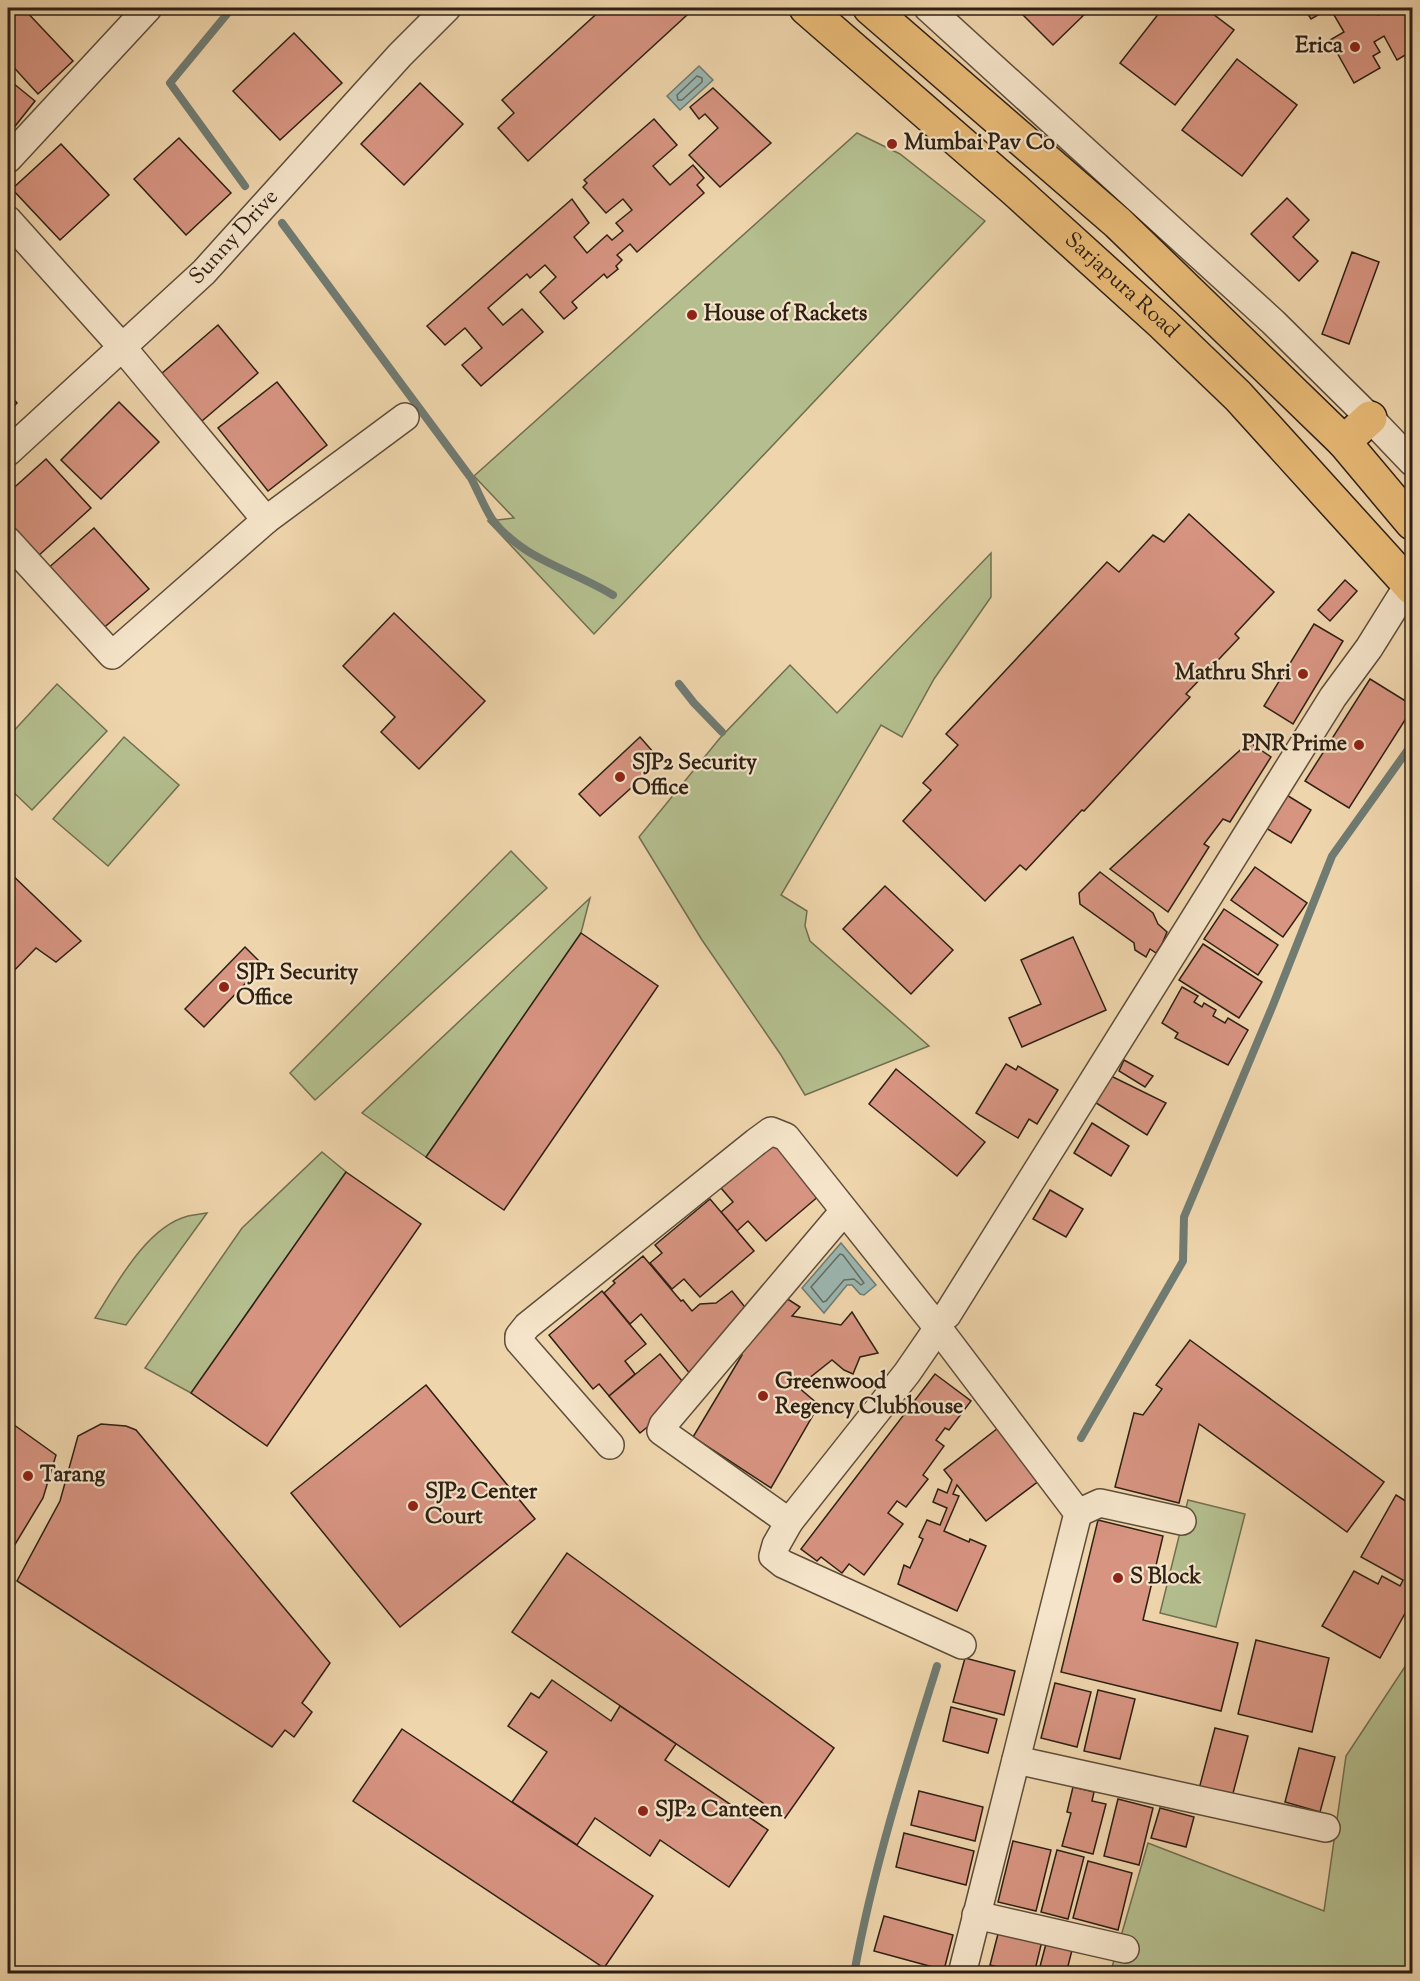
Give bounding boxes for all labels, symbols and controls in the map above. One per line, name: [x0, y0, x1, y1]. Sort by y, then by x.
place label: Erica: [1295, 31, 1344, 63]
marker: Erica: [1348, 40, 1362, 54]
place label: Mumbai Pav Co: [904, 128, 1055, 160]
marker: Mumbai Pav Co: [885, 137, 899, 151]
street label: Sunny Drive: [183, 183, 287, 293]
street label: Sarjapura Road: [1056, 225, 1185, 346]
place label: House of Rackets: [704, 299, 868, 331]
marker: House of Rackets: [685, 308, 699, 322]
place label: Mathru Shri: [1175, 658, 1292, 690]
marker: Mathru Shri: [1296, 667, 1310, 681]
place label: PNR Prime: [1242, 729, 1347, 761]
marker: PNR Prime: [1352, 738, 1366, 752]
place label: SJP2 Security Office: [632, 748, 757, 805]
marker: SJP2 Security Office: [613, 770, 627, 784]
place label: SJP1 Security Office: [236, 958, 358, 1015]
marker: SJP1 Security Office: [217, 980, 231, 994]
place label: Greenwood Regency Clubhouse: [775, 1367, 963, 1424]
marker: Greenwood Regency Clubhouse: [756, 1389, 770, 1403]
place label: Tarang: [40, 1460, 106, 1492]
marker: Tarang: [21, 1469, 35, 1483]
place label: SJP2 Center Court: [425, 1477, 538, 1534]
marker: SJP2 Center Court: [406, 1499, 420, 1513]
place label: S Block: [1130, 1562, 1201, 1594]
marker: S Block: [1111, 1571, 1125, 1585]
place label: SJP2 Canteen: [655, 1795, 782, 1827]
marker: SJP2 Canteen: [636, 1804, 650, 1818]

